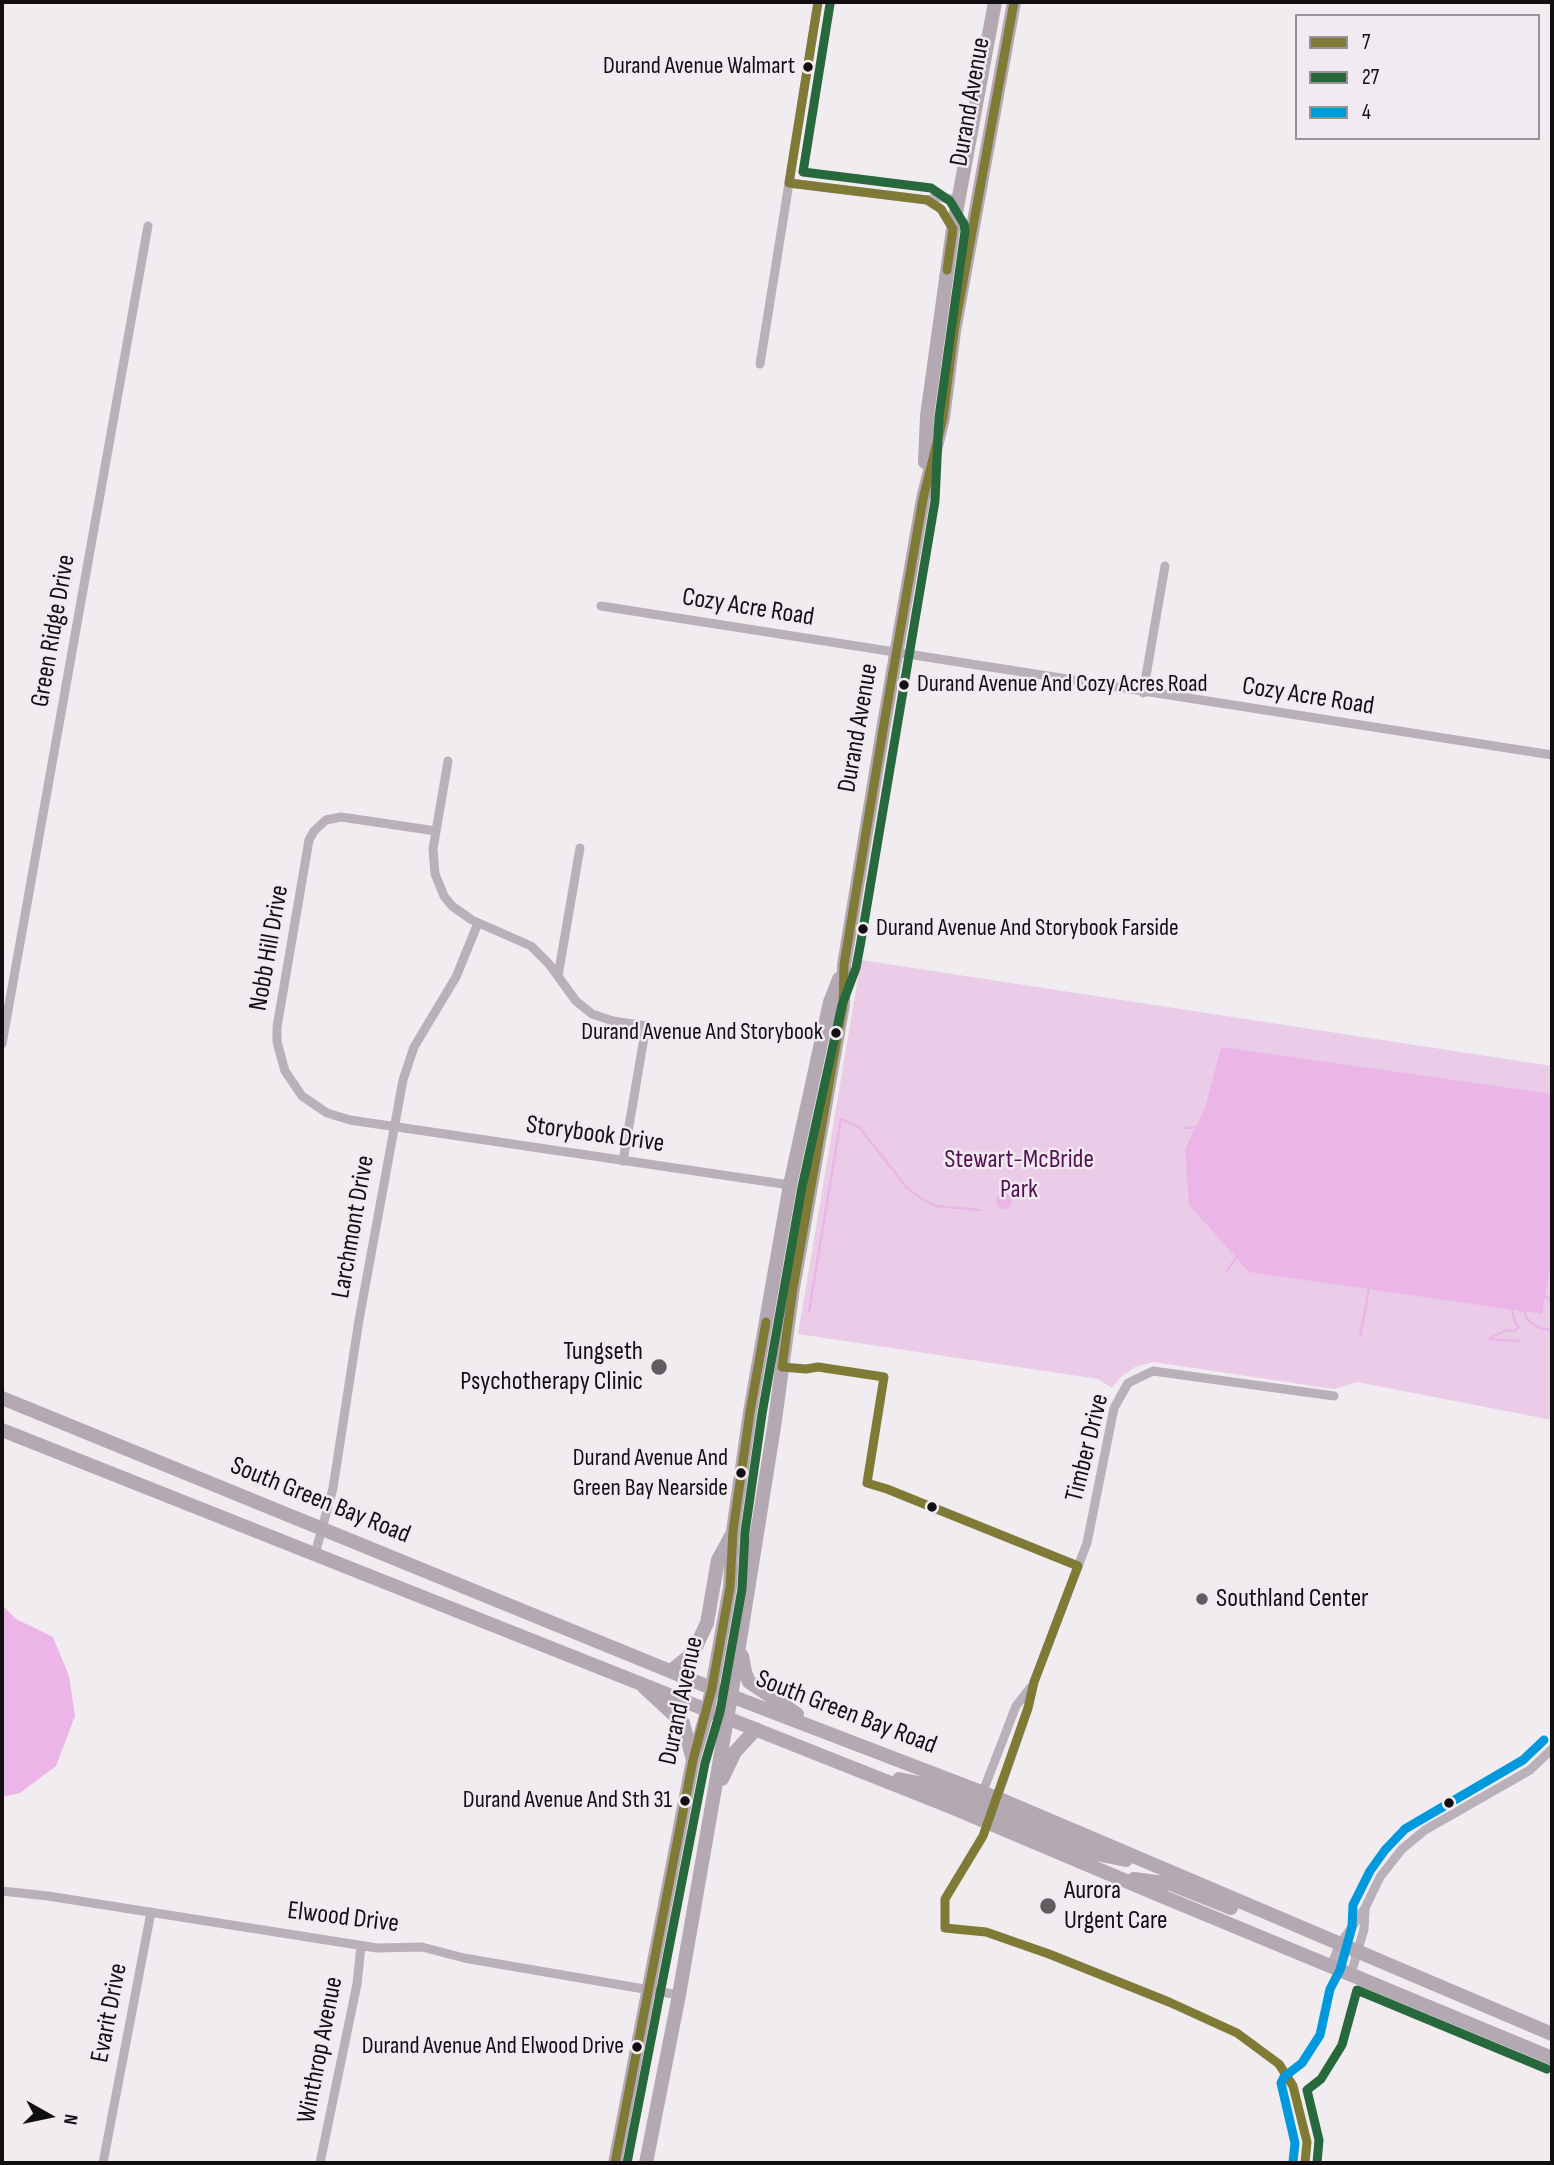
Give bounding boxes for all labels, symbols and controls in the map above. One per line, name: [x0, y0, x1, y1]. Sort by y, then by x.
legend: [1295, 14, 1540, 140]
text: 7: [1362, 30, 1370, 55]
street label: Durand Avenue: [944, 35, 998, 169]
place label: Durand Avenue Walmart: [603, 53, 795, 81]
marker: Durand Avenue Walmart: [801, 60, 815, 74]
text: 27: [1362, 65, 1379, 90]
text: 4: [1362, 100, 1371, 125]
street label: Green Ridge Drive: [25, 552, 83, 710]
street label: Cozy Acre Road: [680, 582, 816, 634]
street label: Durand Avenue: [832, 661, 886, 795]
place label: Durand Avenue And Cozy Acres Road: [917, 671, 1208, 699]
street label: Cozy Acre Road: [1240, 671, 1376, 723]
marker: Durand Avenue And Cozy Acres Road: [897, 678, 911, 692]
street label: Nobb Hill Drive: [244, 883, 296, 1013]
place label: Durand Avenue And Storybook Farside: [876, 915, 1179, 943]
marker: Durand Avenue And Storybook Farside: [856, 922, 870, 936]
place label: Durand Avenue And Storybook: [581, 1019, 823, 1047]
marker: Durand Avenue And Storybook: [829, 1026, 843, 1040]
street label: Storybook Drive: [524, 1110, 666, 1160]
park label: Stewart-McBride Park: [944, 1144, 1094, 1206]
street label: Larchmont Drive: [326, 1153, 382, 1301]
place label: Tungseth Psychotherapy Clinic: [460, 1336, 643, 1398]
marker: Tungseth Psychotherapy Clinic: [649, 1357, 669, 1377]
street label: Timber Drive: [1060, 1391, 1116, 1505]
place label: Durand Avenue And Green Bay Nearside: [573, 1445, 728, 1501]
street label: South Green Bay Road: [226, 1451, 414, 1551]
marker: Durand Avenue And Green Bay Nearside: [734, 1466, 748, 1480]
unlabelled marker: [925, 1500, 939, 1514]
place label: Southland Center: [1216, 1583, 1369, 1615]
marker: Southland Center: [1194, 1591, 1210, 1607]
street label: Durand Avenue: [653, 1634, 711, 1768]
street label: South Green Bay Road: [751, 1664, 941, 1762]
place label: Durand Avenue And Sth 31: [463, 1787, 672, 1815]
marker: Durand Avenue And Sth 31: [678, 1794, 692, 1808]
unlabelled marker: [1442, 1796, 1456, 1810]
place label: Aurora Urgent Care: [1064, 1875, 1167, 1937]
street label: Elwood Drive: [286, 1896, 400, 1940]
marker: Aurora Urgent Care: [1038, 1896, 1058, 1916]
street label: Evarit Drive: [85, 1961, 135, 2065]
street label: Winthrop Avenue: [292, 1974, 350, 2126]
place label: Durand Avenue And Elwood Drive: [362, 2033, 624, 2061]
marker: Durand Avenue And Elwood Drive: [630, 2040, 644, 2054]
north arrow: [14, 2081, 84, 2151]
text: N: [58, 2113, 82, 2126]

